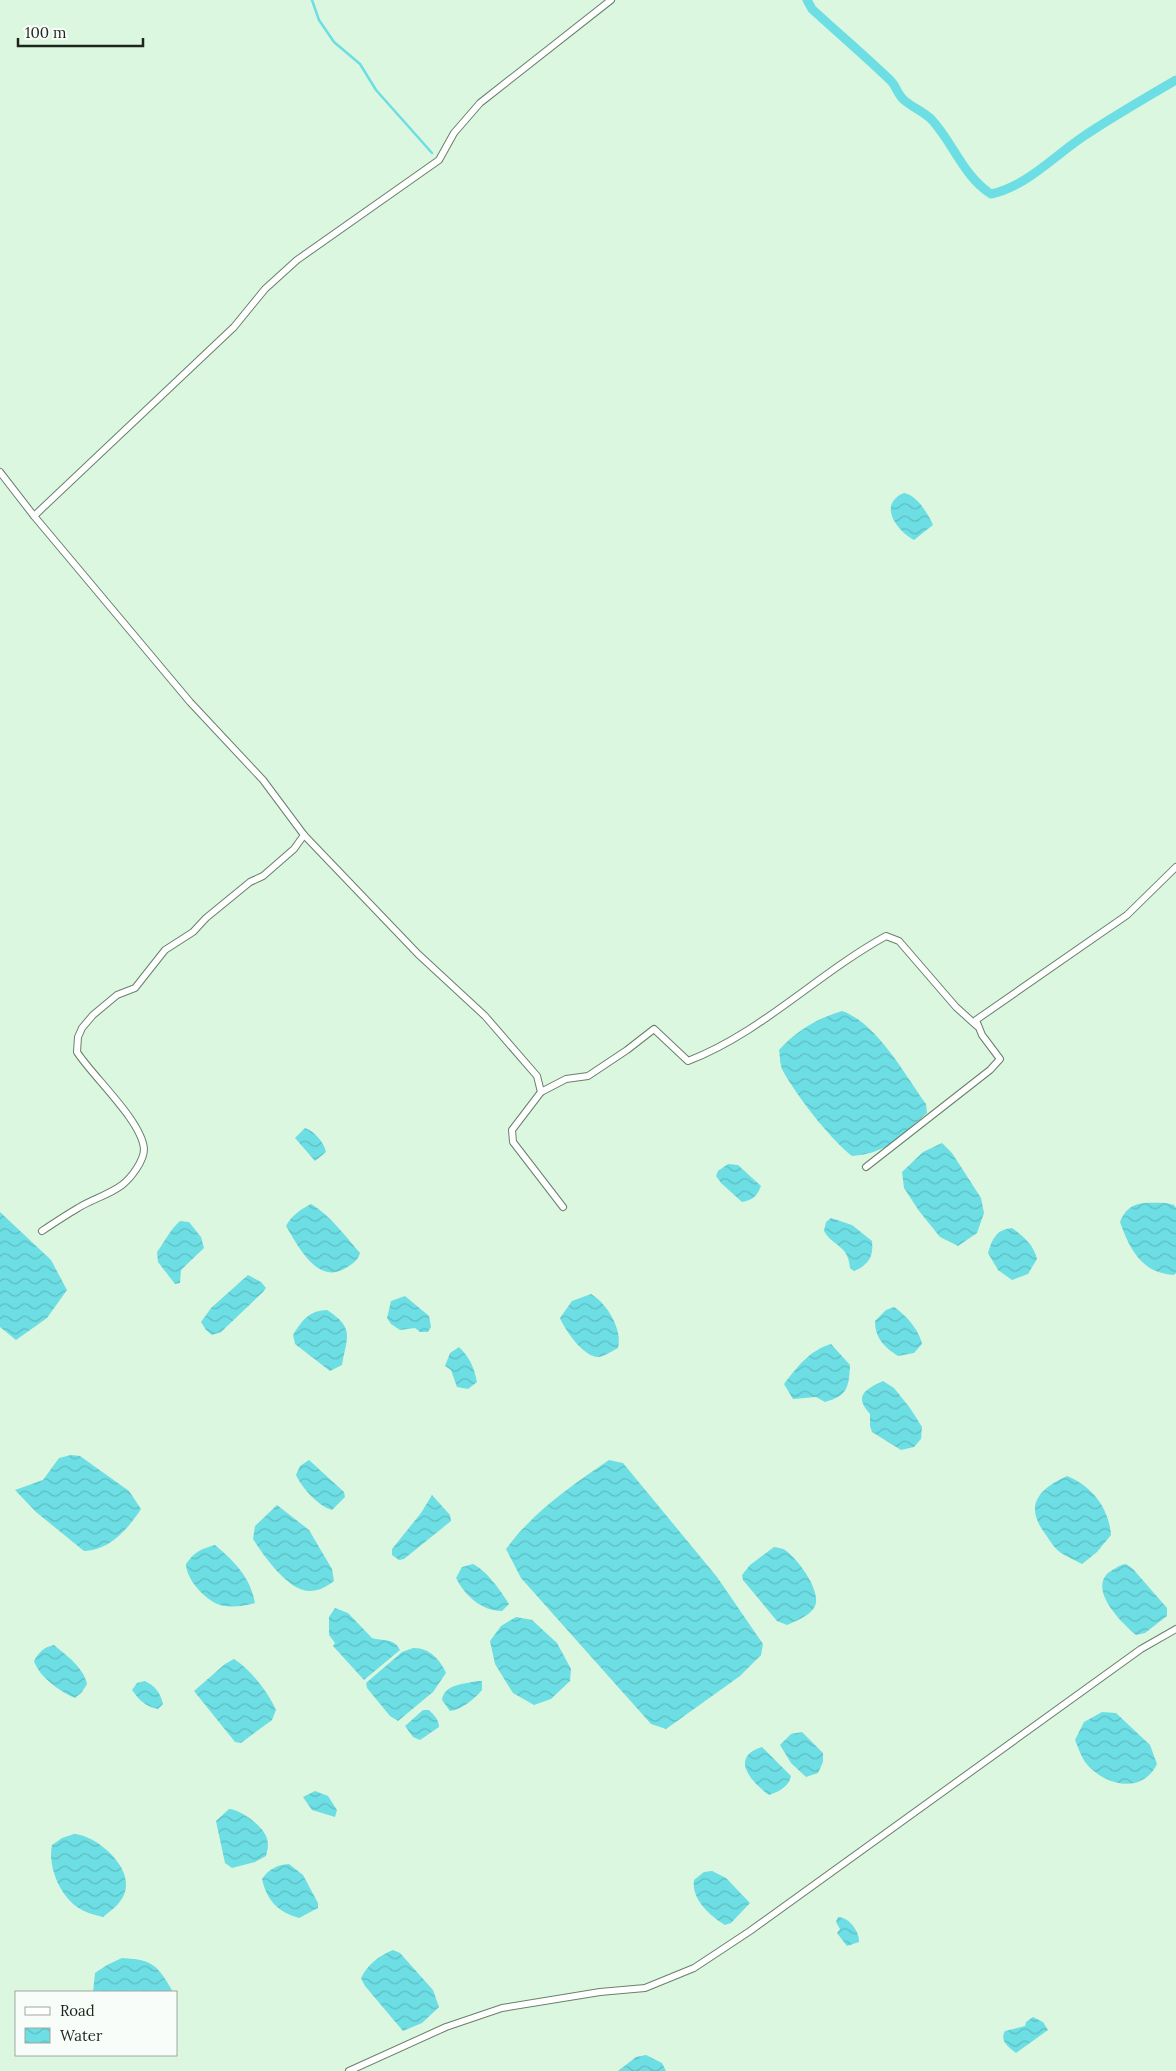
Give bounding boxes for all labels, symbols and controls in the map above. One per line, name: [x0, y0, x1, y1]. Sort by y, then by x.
scale bar: [18, 15, 142, 47]
text: 100 m: [25, 23, 66, 42]
legend: [15, 1991, 178, 2056]
text: Road: [60, 2001, 95, 2020]
text: Water: [60, 2026, 103, 2045]

